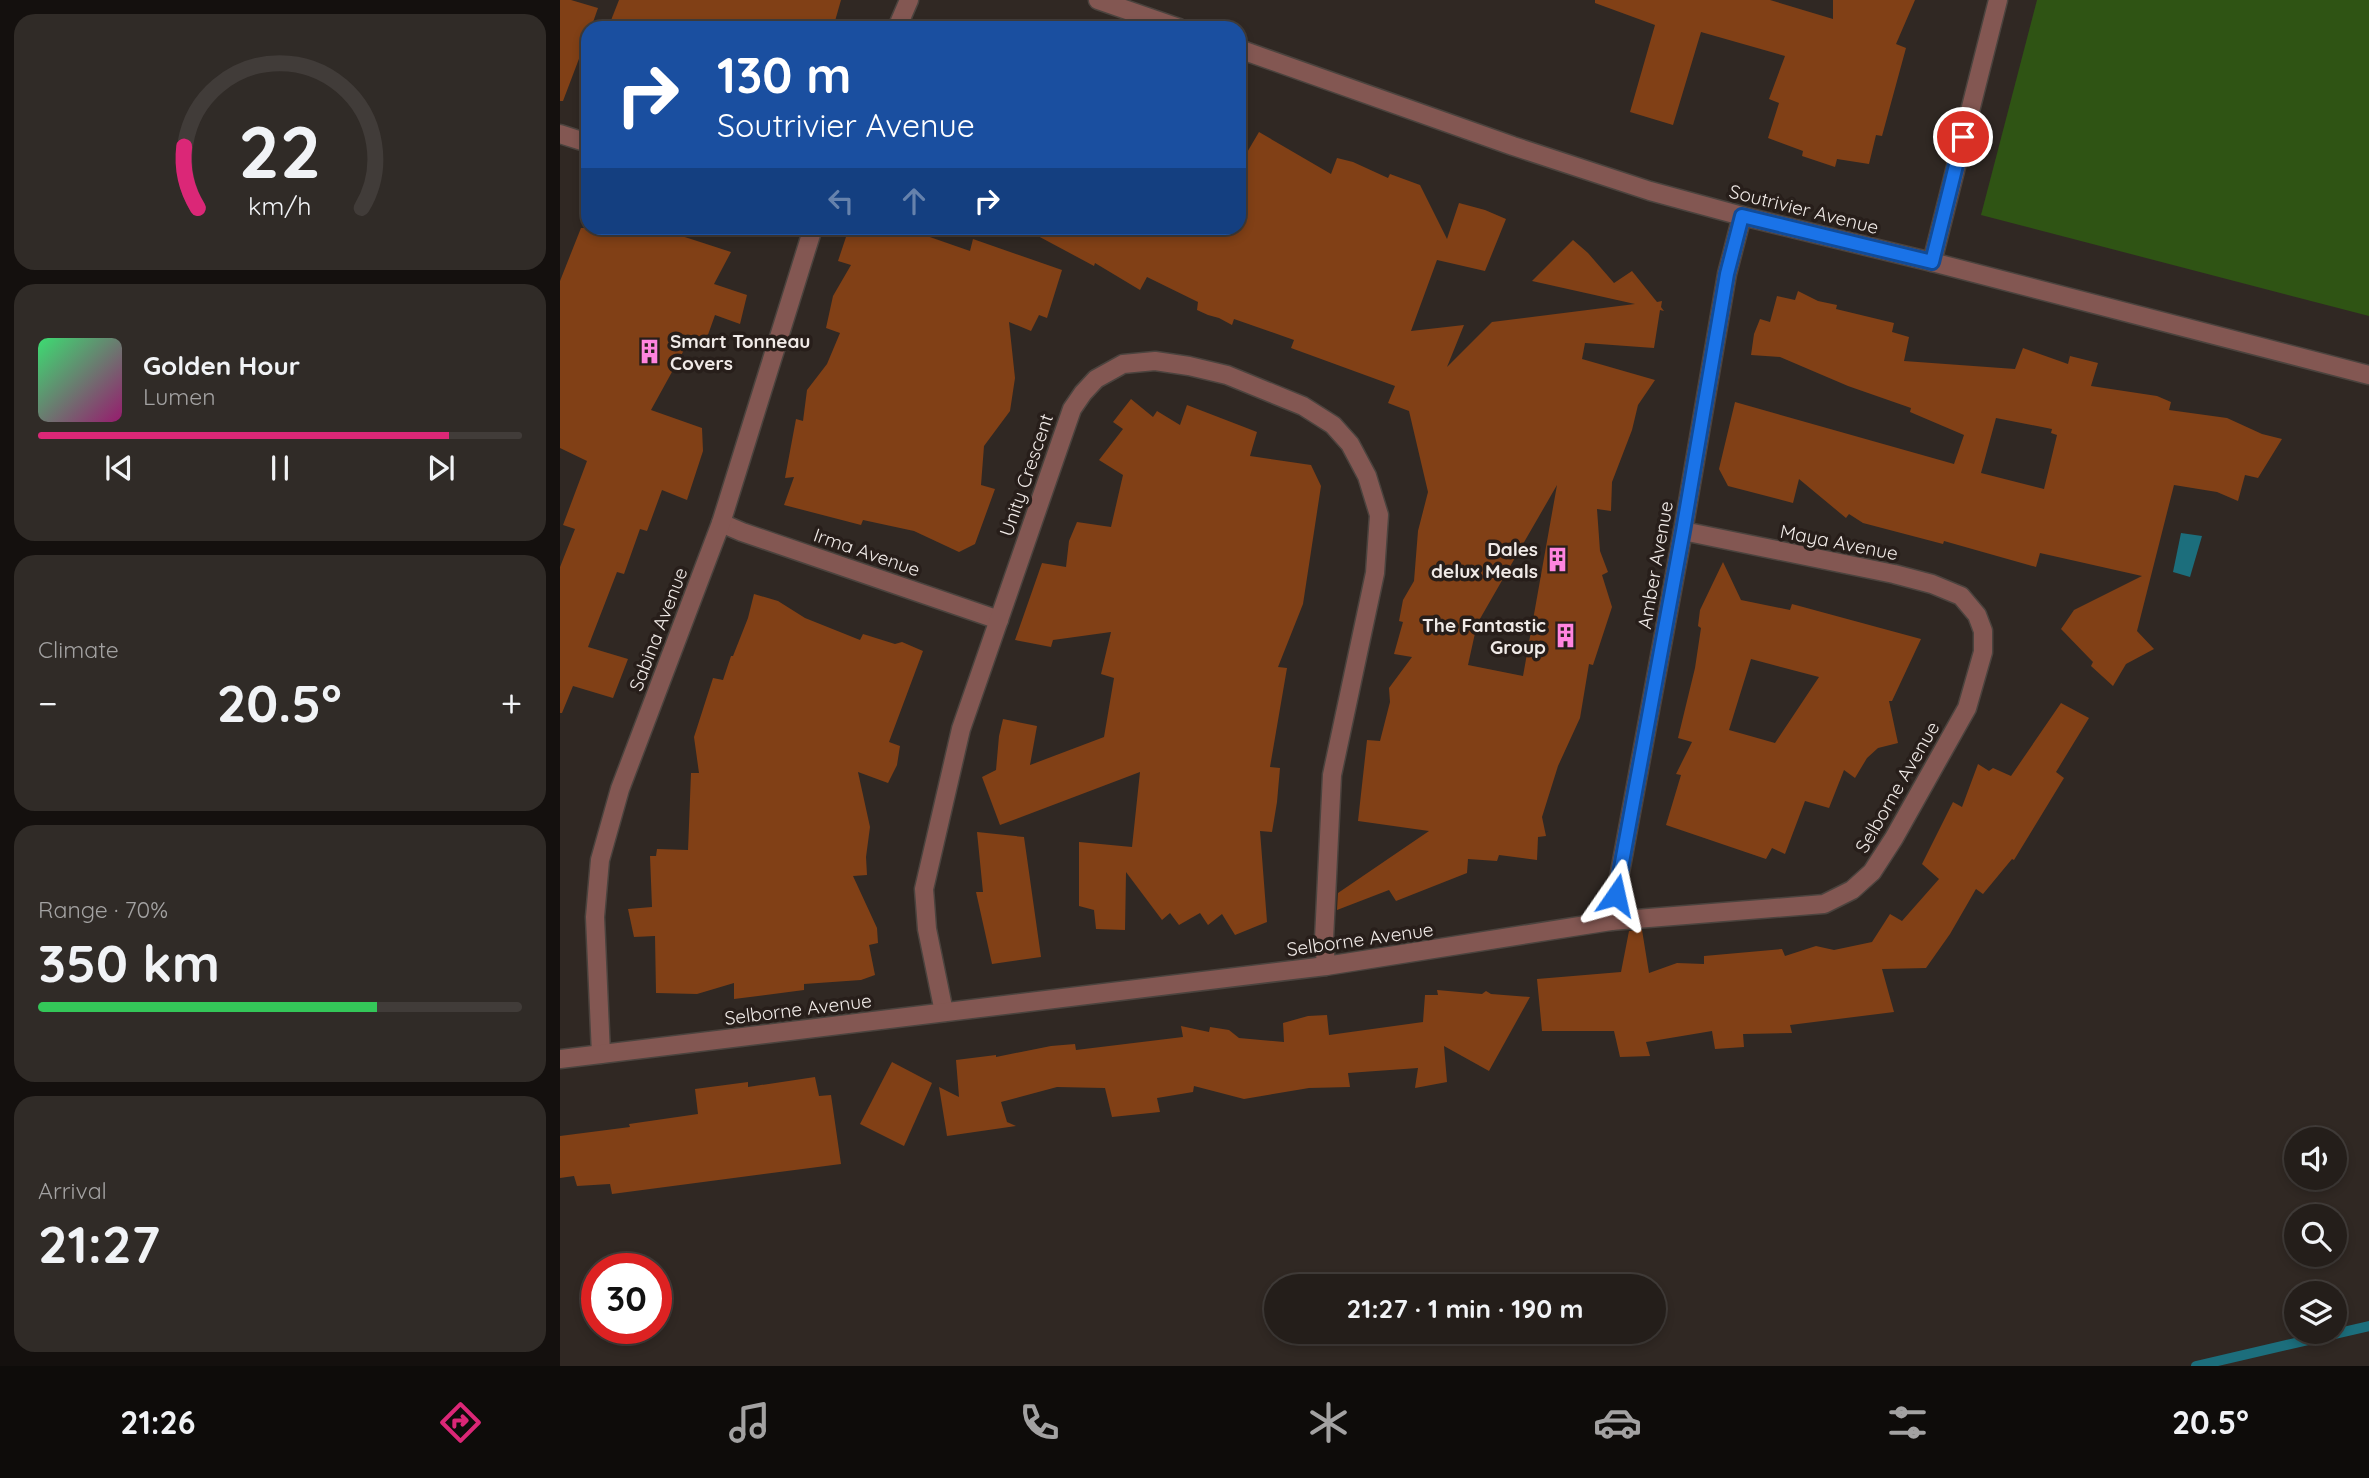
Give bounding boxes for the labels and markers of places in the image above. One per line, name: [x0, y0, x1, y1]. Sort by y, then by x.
pin: [1933, 107, 1993, 167]
place label: Smart Tonneau Covers: [670, 329, 810, 375]
building icon: Smart Tonneau Covers: [636, 338, 664, 366]
place label: Dales delux Meals: [1431, 537, 1538, 583]
building icon: Dales delux Meals: [1544, 546, 1572, 574]
place label: The Fantastic Group: [1422, 613, 1546, 659]
building icon: The Fantastic Group: [1552, 622, 1580, 650]

